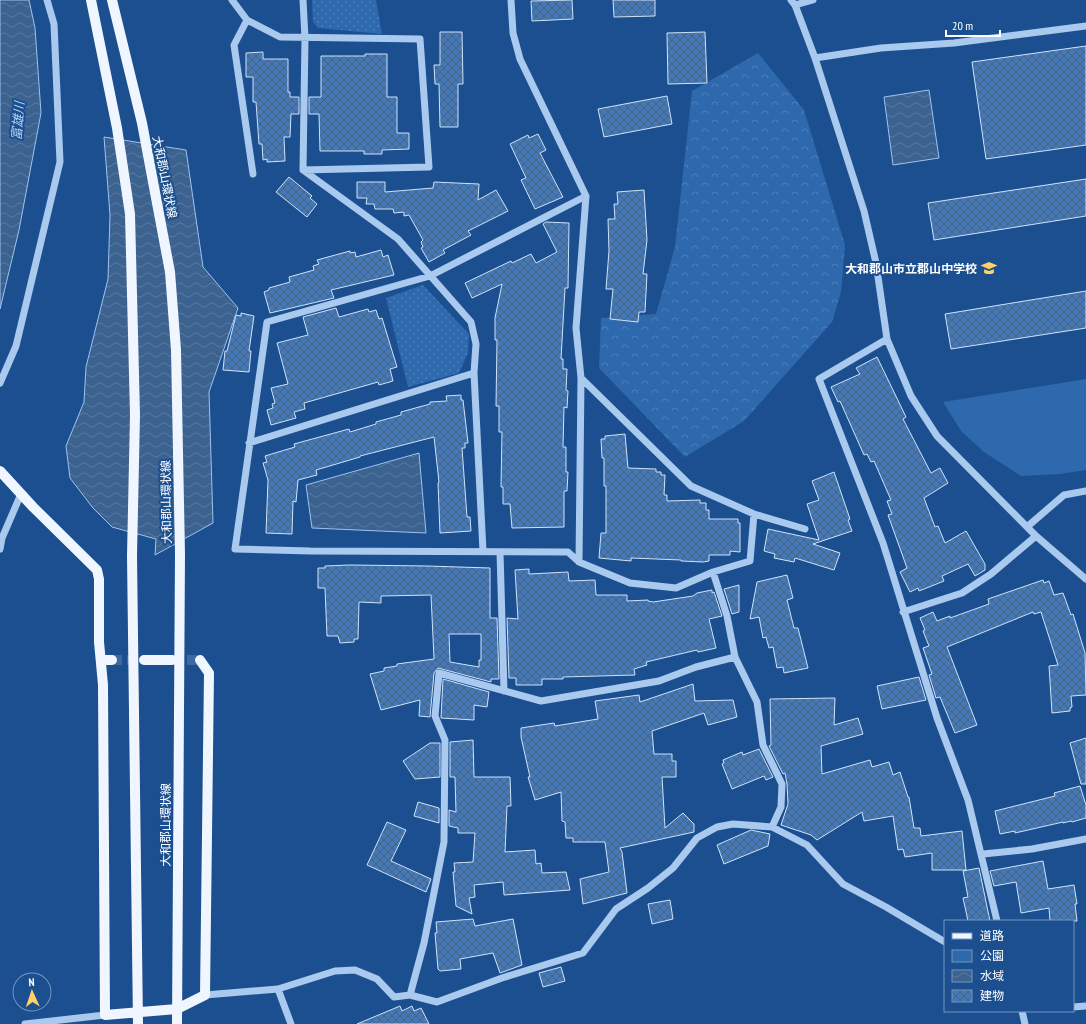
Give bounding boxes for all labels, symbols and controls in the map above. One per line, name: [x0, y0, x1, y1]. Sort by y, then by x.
scale bar: [946, 12, 1000, 38]
text: 20 m: [952, 18, 973, 33]
water label: 富雄川: [8, 99, 28, 141]
street label: 大和郡山環状線: [150, 134, 180, 220]
school or university icon: 大和郡山市立郡山中学校: [980, 259, 998, 277]
place label: 大和郡山市立郡山中学校: [845, 261, 977, 276]
street label: 大和郡山環状線: [158, 460, 174, 544]
street label: 大和郡山環状線: [158, 783, 173, 867]
legend: [944, 920, 1074, 1012]
text: 道路: [980, 928, 1004, 943]
text: 公園: [980, 948, 1004, 963]
text: 水域: [980, 968, 1004, 983]
north arrow: [12, 972, 52, 1012]
text: N: [28, 975, 35, 989]
text: 建物: [980, 988, 1004, 1003]

